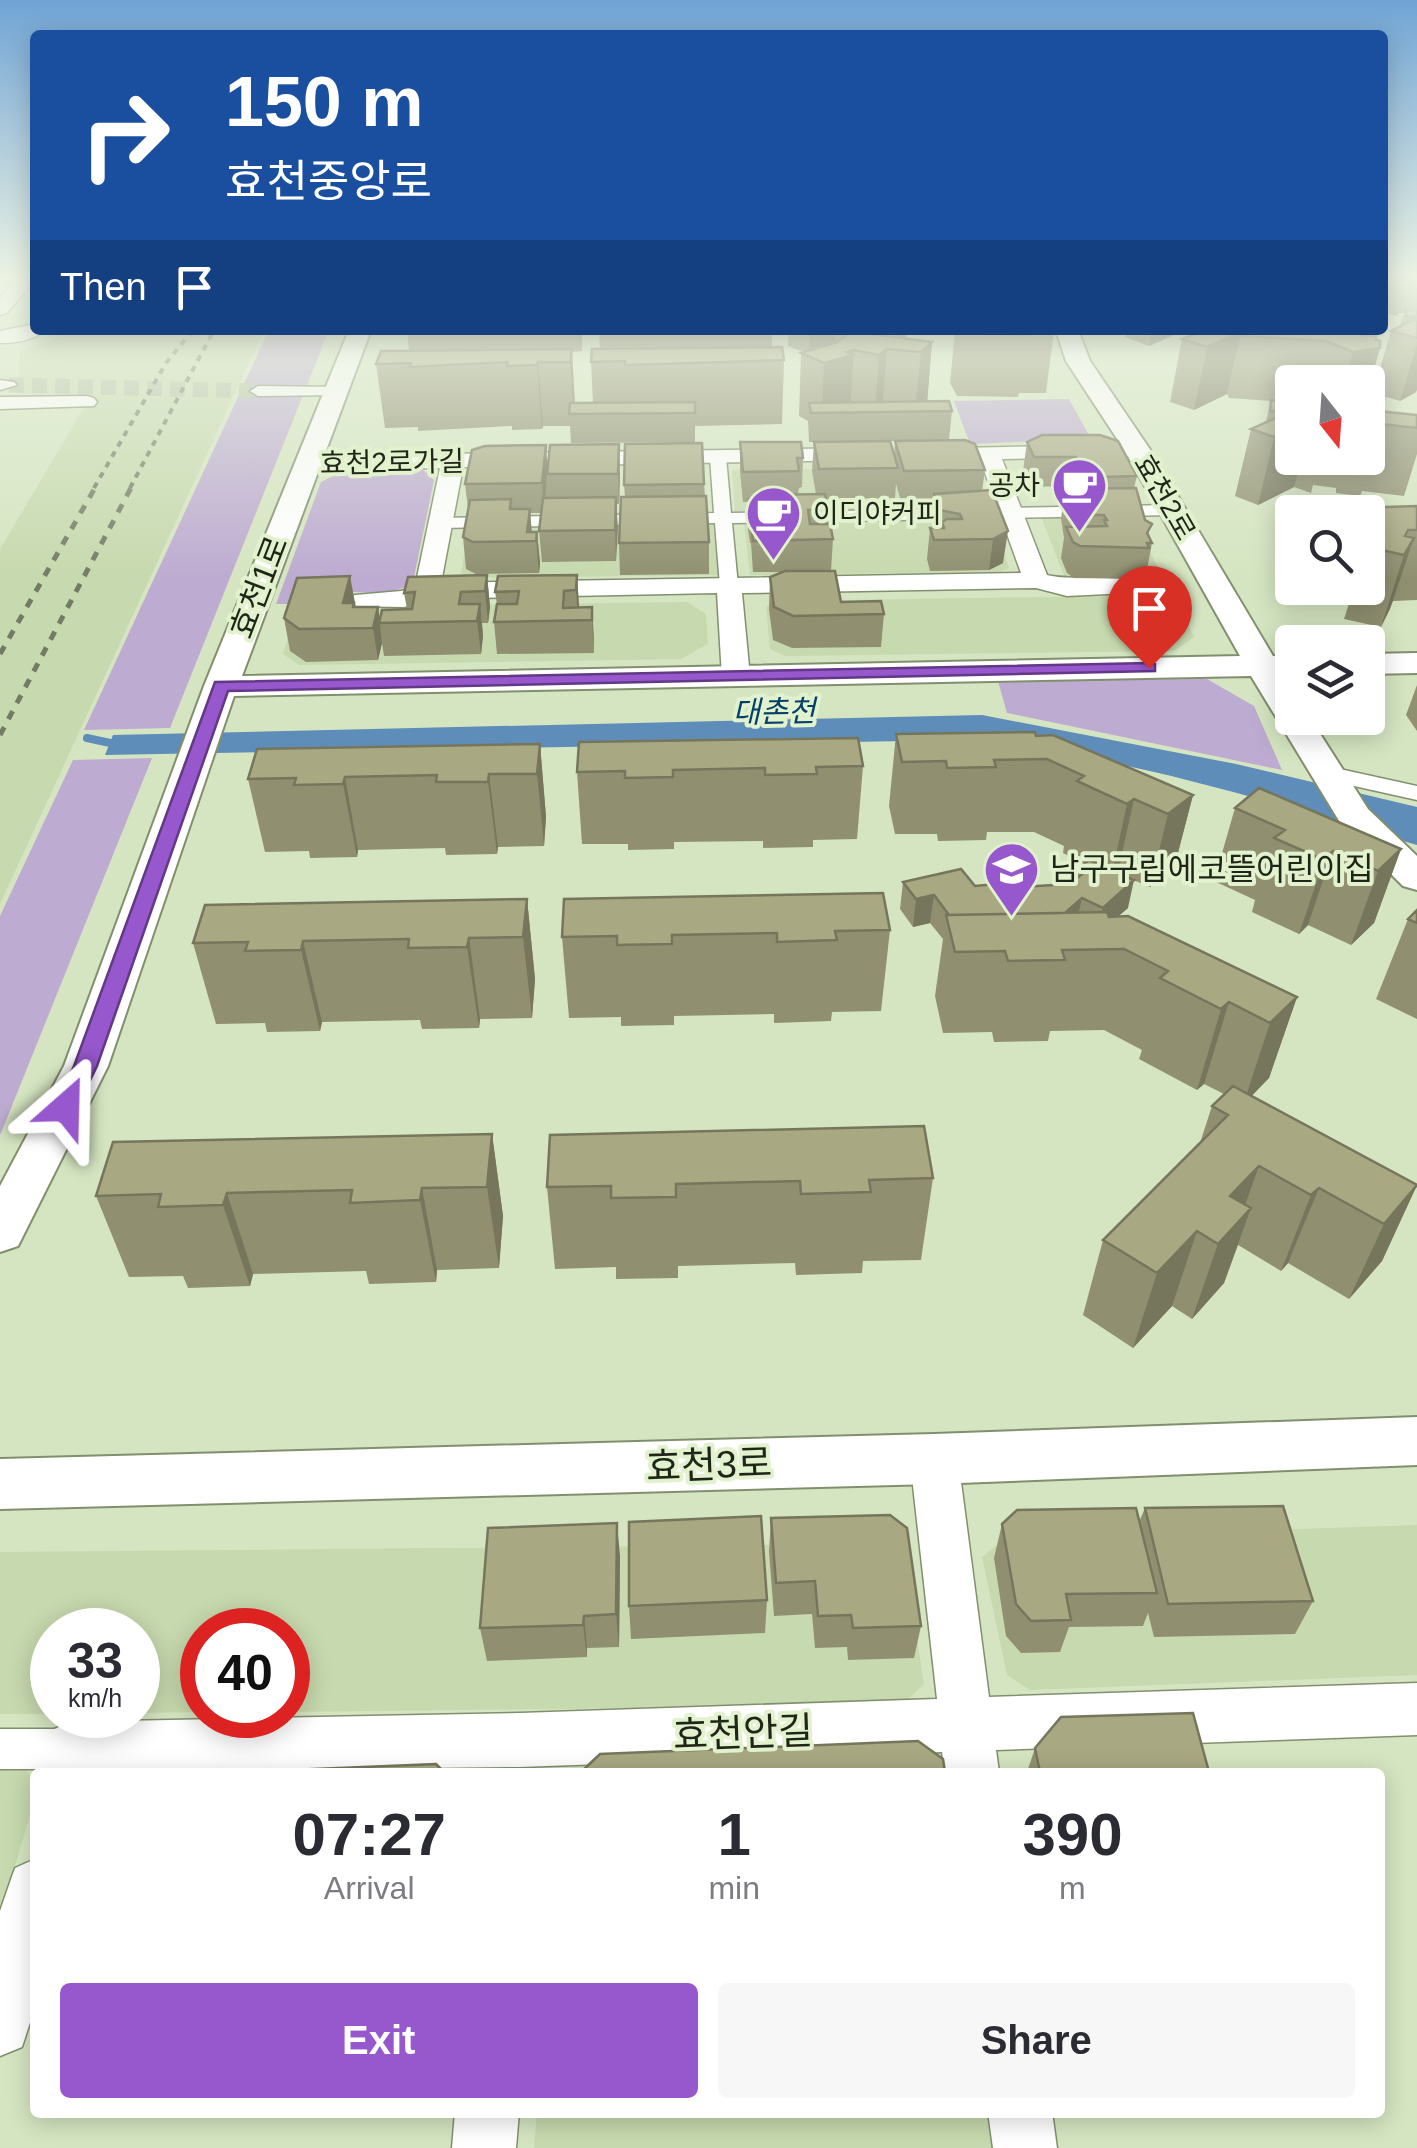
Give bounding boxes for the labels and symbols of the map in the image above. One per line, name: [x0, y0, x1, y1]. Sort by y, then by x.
north arrow: [1275, 365, 1385, 475]
street label: 효천2로가길: [320, 446, 464, 479]
street label: 효천2로: [1128, 449, 1201, 545]
cafe icon: 공차: [1049, 455, 1109, 534]
place label: 공차: [988, 470, 1040, 501]
cafe icon: 이디야커피: [744, 483, 804, 562]
place label: 이디야커피: [813, 498, 942, 529]
street label: 효천1로: [223, 531, 295, 643]
pin: [1107, 566, 1192, 669]
water label: 대촌천: [732, 694, 819, 729]
school or university icon: 남구구립에코뜰어린이집: [981, 839, 1041, 918]
place label: 남구구립에코뜰어린이집: [1050, 851, 1374, 887]
position arrow: [14, 1055, 118, 1159]
street label: 효천3로: [645, 1442, 773, 1488]
speed limit sign: 40: [180, 1608, 310, 1738]
street label: 효천안길: [672, 1710, 814, 1756]

